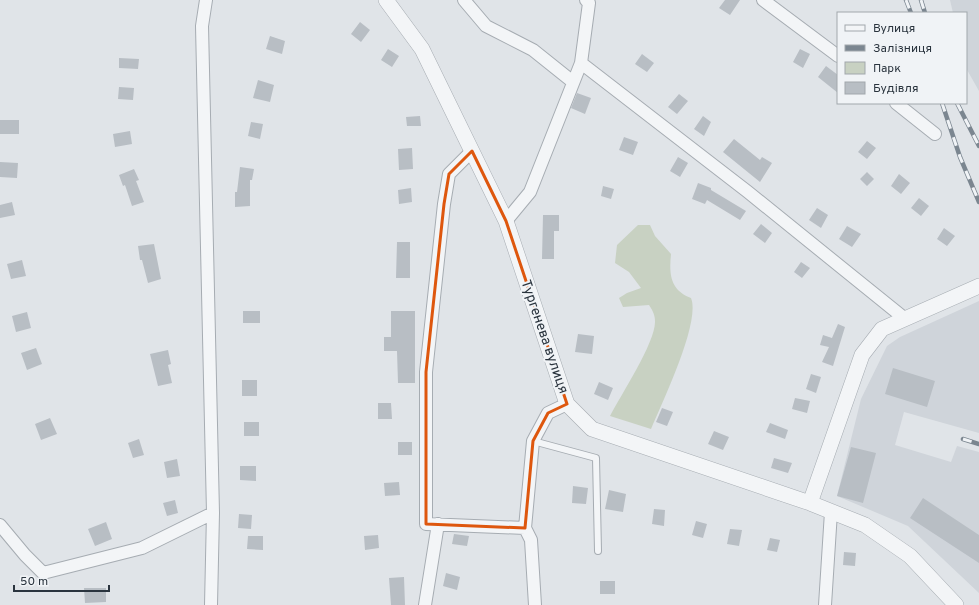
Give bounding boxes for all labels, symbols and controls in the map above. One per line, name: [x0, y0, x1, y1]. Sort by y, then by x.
legend: [837, 12, 967, 104]
text: Вулиця: [873, 21, 915, 37]
text: Залізниця: [873, 41, 932, 57]
text: Парк: [873, 61, 901, 77]
text: Будівля: [873, 81, 919, 97]
street label: Тургенева вулиця: [517, 278, 571, 396]
scale bar: [14, 567, 109, 593]
text: 50 m: [20, 574, 48, 590]

